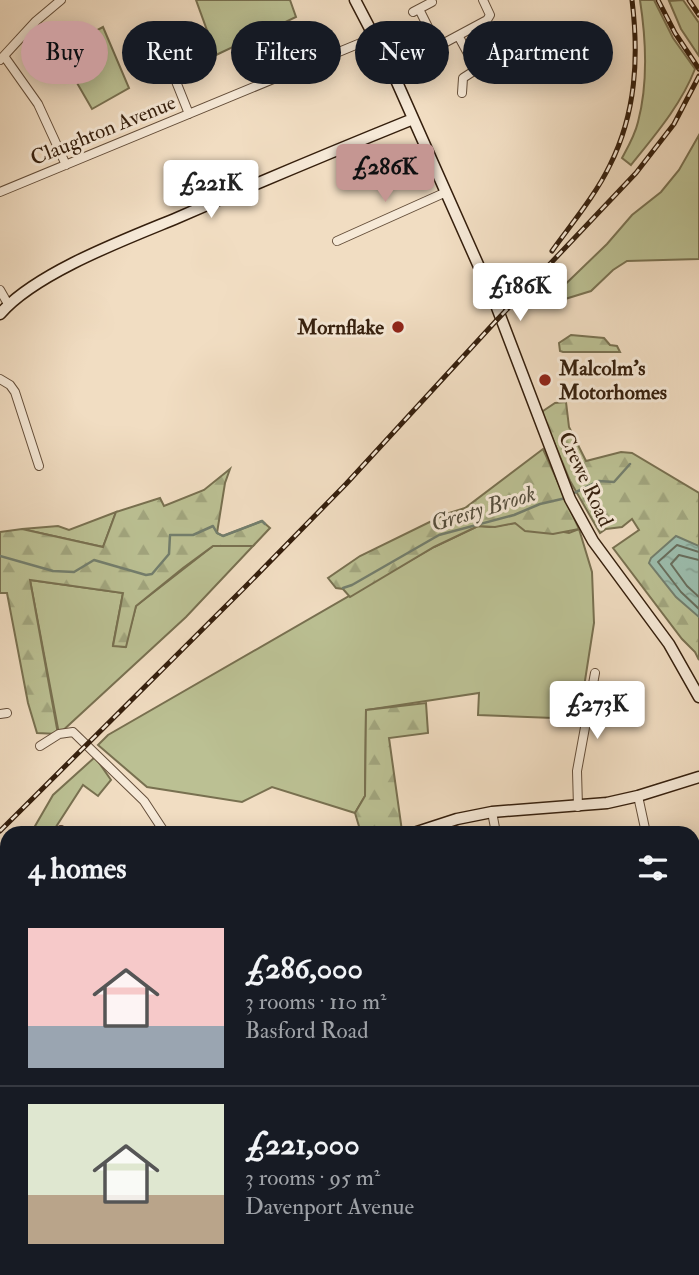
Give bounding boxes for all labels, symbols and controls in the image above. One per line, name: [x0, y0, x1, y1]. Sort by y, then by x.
chip: Buy: [21, 21, 108, 84]
chip: Rent: [122, 21, 217, 84]
chip: Filters: [231, 21, 341, 84]
chip: New: [355, 21, 449, 84]
chip: Apartment: [463, 21, 613, 84]
street label: Claughton Avenue: [27, 89, 180, 172]
pin: £286K: [336, 144, 434, 204]
text: £286K: [352, 152, 418, 181]
pin: £221K: [162, 160, 260, 220]
text: £221K: [179, 168, 243, 197]
pin: £186K: [471, 264, 569, 323]
text: £186K: [489, 271, 551, 300]
place label: Mornflake: [296, 314, 384, 341]
marker: Mornflake: [390, 319, 406, 335]
place label: Malcolm's Motorhomes: [558, 355, 667, 406]
marker: Malcolm's Motorhomes: [537, 372, 553, 388]
street label: Crewe Road: [552, 427, 620, 532]
water label: Gresty Brook: [427, 479, 539, 538]
pin: £273K: [548, 682, 646, 741]
text: £273K: [566, 689, 628, 718]
icon: filters: [634, 849, 672, 887]
text: 4 homes: [28, 850, 127, 887]
text: £286,000: [245, 950, 363, 987]
icon: home: [84, 956, 168, 1040]
text: 3 rooms · 110 m²: [245, 987, 386, 1016]
text: Basford Road: [245, 1016, 368, 1045]
text: £221,000: [245, 1126, 360, 1163]
icon: home: [84, 1132, 168, 1216]
text: 3 rooms · 95 m²: [245, 1163, 380, 1192]
text: Davenport Avenue: [245, 1192, 414, 1221]

